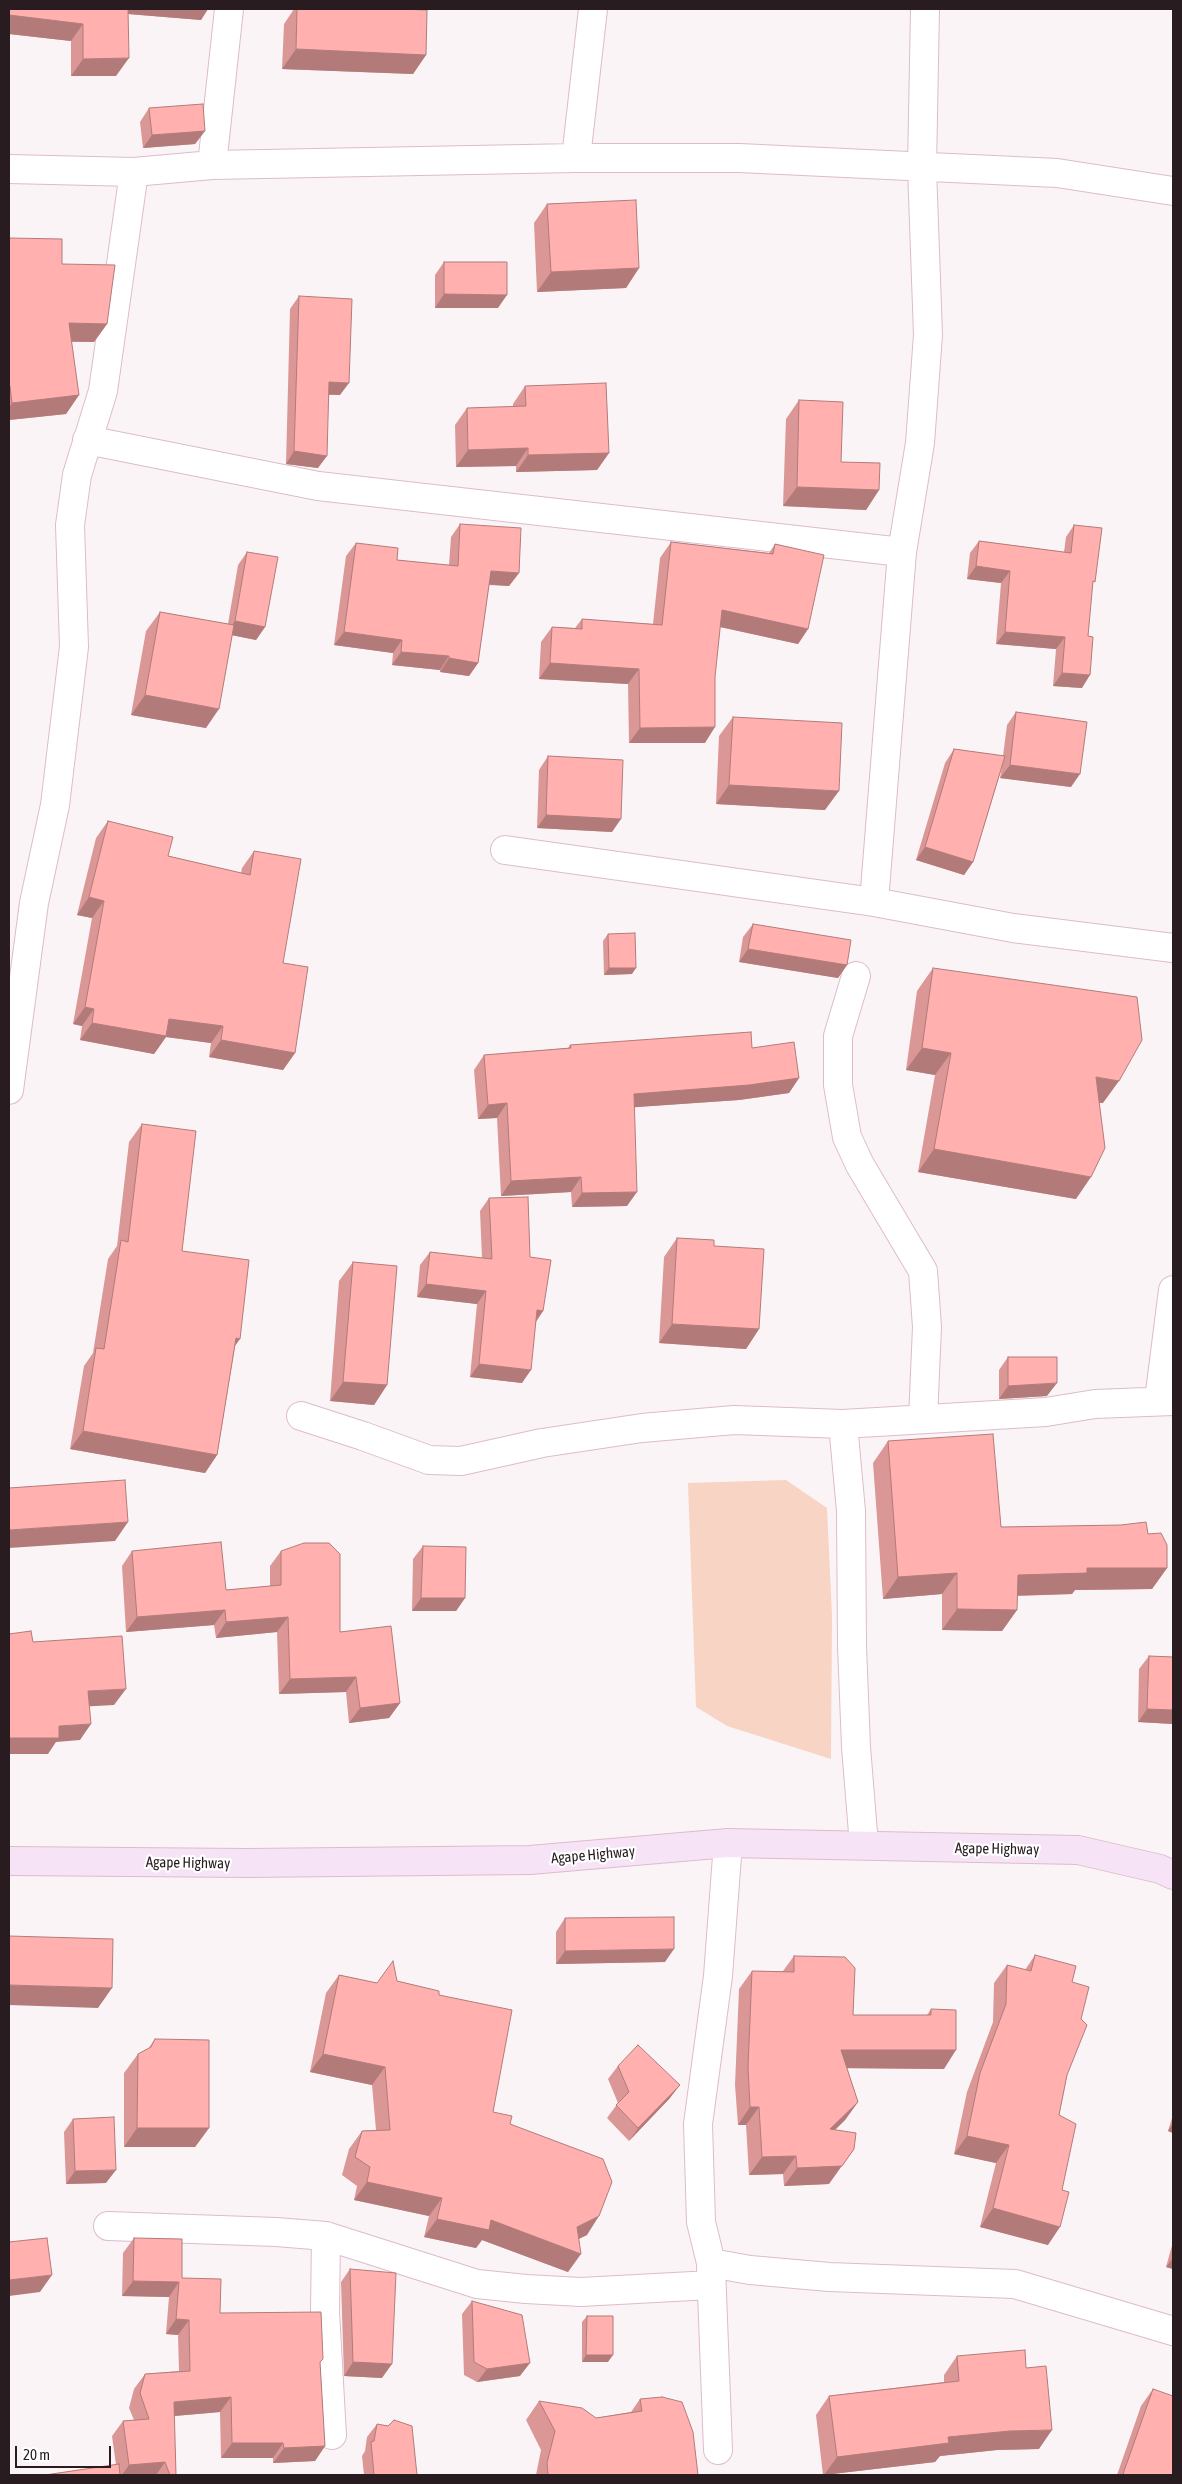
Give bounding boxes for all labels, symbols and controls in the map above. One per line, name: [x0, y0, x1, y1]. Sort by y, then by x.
street label: Agape Highway: [955, 1839, 1039, 1859]
street label: Agape Highway: [550, 1842, 636, 1868]
street label: Agape Highway: [146, 1853, 230, 1873]
scale bar: [18, 2436, 114, 2468]
text: 20 m: [23, 2446, 50, 2463]

